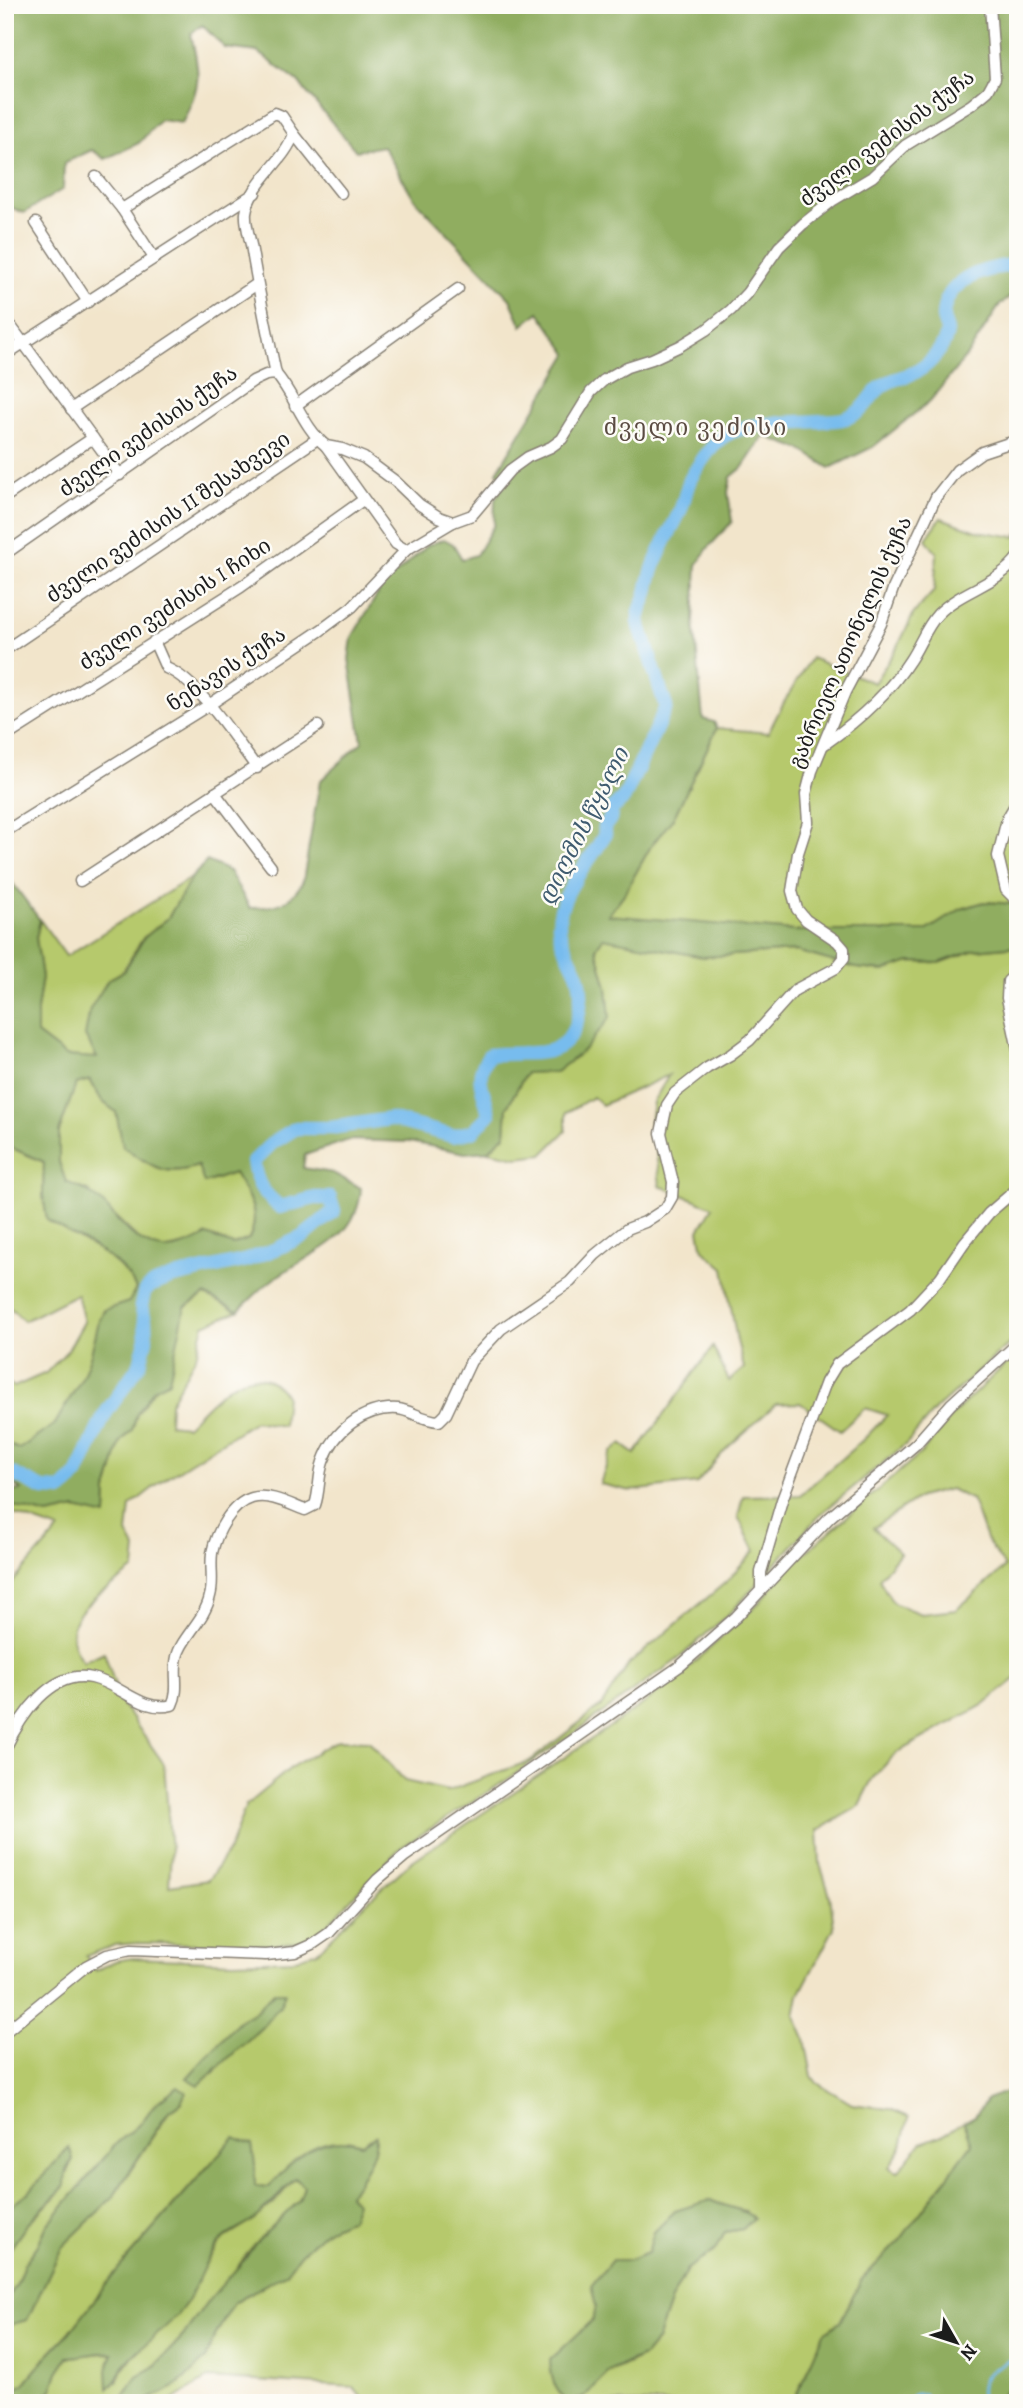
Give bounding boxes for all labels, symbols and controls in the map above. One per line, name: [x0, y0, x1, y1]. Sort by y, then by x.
street label: ძველი ვეძისის ქუჩა: [794, 63, 980, 213]
street label: ძველი ვეძისის ქუჩა: [53, 359, 243, 503]
district label: ძველი ვეძისი: [604, 412, 788, 443]
street label: ძველი ვეძისის II შესახვევი: [40, 425, 296, 609]
street label: გაბრიელ ათონელის ქუჩა: [782, 512, 918, 772]
street label: ძველი ვეძისის I ჩიხი: [74, 531, 276, 677]
street label: ნენავის ქუჩა: [161, 620, 291, 718]
water label: დიღმის წყალი: [531, 741, 637, 910]
north arrow: [922, 2306, 992, 2376]
text: N: [954, 2339, 983, 2366]

